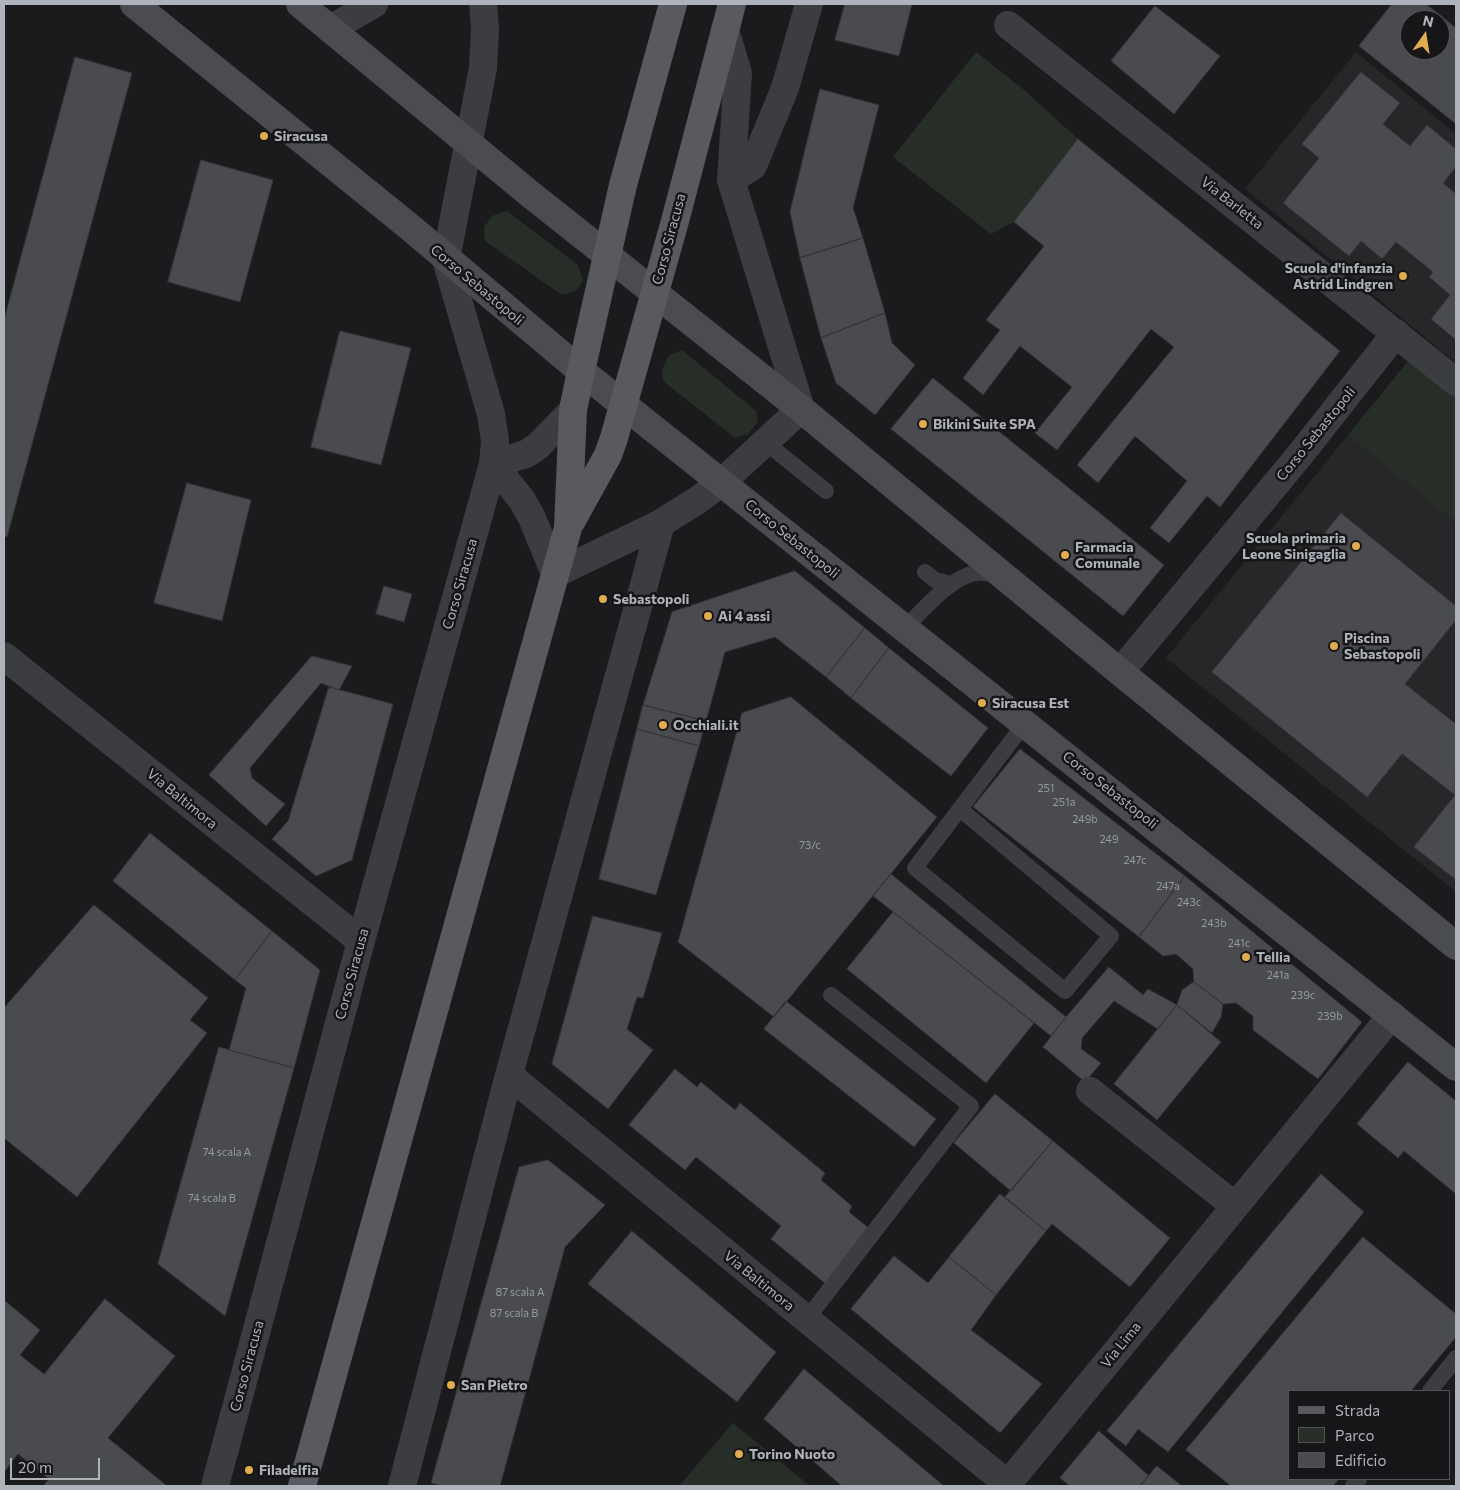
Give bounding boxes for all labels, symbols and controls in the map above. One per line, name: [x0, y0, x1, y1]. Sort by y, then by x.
north arrow: [1400, 10, 1450, 60]
text: N: [1421, 11, 1435, 30]
place label: Siracusa: [274, 128, 328, 144]
marker: Siracusa: [258, 130, 270, 142]
street label: Via Barletta: [1197, 173, 1267, 233]
street label: Corso Siracusa: [649, 192, 689, 286]
street label: Corso Sebastopoli: [427, 241, 527, 329]
place label: Scuola d'infanzia Astrid Lindgren: [1285, 260, 1393, 292]
marker: Scuola d'infanzia Astrid Lindgren: [1397, 270, 1409, 282]
street label: Corso Sebastopoli: [1273, 384, 1359, 484]
place label: Bikini Suite SPA: [933, 416, 1036, 432]
marker: Bikini Suite SPA: [917, 418, 929, 430]
street label: Corso Sebastopoli: [742, 496, 842, 582]
place label: Scuola primaria Leone Sinigaglia: [1242, 530, 1346, 562]
street label: Corso Siracusa: [439, 537, 481, 631]
place label: Farmacia Comunale: [1075, 539, 1140, 572]
marker: Scuola primaria Leone Sinigaglia: [1350, 540, 1362, 552]
marker: Farmacia Comunale: [1059, 549, 1071, 561]
place label: Sebastopoli: [613, 591, 689, 607]
marker: Sebastopoli: [597, 593, 609, 605]
place label: Ai 4 assi: [718, 608, 770, 624]
marker: Ai 4 assi: [702, 610, 714, 622]
place label: Piscina Sebastopoli: [1344, 630, 1420, 662]
marker: Piscina Sebastopoli: [1328, 640, 1340, 652]
place label: Siracusa Est: [992, 695, 1069, 711]
marker: Siracusa Est: [976, 697, 988, 709]
place label: Occhiali.it: [673, 717, 739, 733]
marker: Occhiali.it: [657, 719, 669, 731]
street label: Corso Sebastopoli: [1059, 748, 1161, 832]
street label: Via Baltimora: [143, 765, 221, 833]
house number: 251: [1037, 781, 1055, 795]
house number: 251a: [1053, 795, 1075, 809]
house number: 249b: [1072, 812, 1098, 826]
house number: 249: [1099, 832, 1119, 846]
house number: 73/c: [799, 838, 821, 852]
house number: 247c: [1123, 853, 1147, 867]
house number: 247a: [1156, 879, 1180, 893]
house number: 243c: [1177, 895, 1201, 909]
house number: 243b: [1201, 916, 1227, 930]
street label: Corso Siracusa: [332, 927, 372, 1021]
house number: 241c: [1228, 936, 1250, 950]
place label: Tellia: [1256, 949, 1290, 965]
marker: Tellia: [1240, 951, 1252, 963]
house number: 241a: [1267, 968, 1289, 982]
house number: 239c: [1291, 988, 1315, 1002]
house number: 239b: [1317, 1009, 1343, 1023]
house number: 74 scala A: [203, 1145, 251, 1159]
house number: 74 scala B: [188, 1191, 236, 1205]
street label: Via Baltimora: [720, 1247, 798, 1315]
house number: 87 scala A: [496, 1285, 544, 1299]
house number: 87 scala B: [490, 1306, 538, 1320]
street label: Corso Siracusa: [227, 1319, 267, 1413]
street label: Via Lima: [1097, 1319, 1145, 1371]
place label: San Pietro: [461, 1377, 528, 1393]
marker: San Pietro: [445, 1379, 457, 1391]
legend: [1288, 1390, 1450, 1480]
text: Strada: [1335, 1401, 1380, 1419]
text: Parco: [1335, 1426, 1374, 1444]
place label: Torino Nuoto: [749, 1446, 835, 1462]
scale bar: [12, 1448, 102, 1480]
marker: Torino Nuoto: [733, 1448, 745, 1460]
text: Edificio: [1335, 1451, 1386, 1469]
text: 20 m: [18, 1458, 52, 1476]
place label: Filadelfia: [259, 1462, 319, 1478]
marker: Filadelfia: [243, 1464, 255, 1476]

